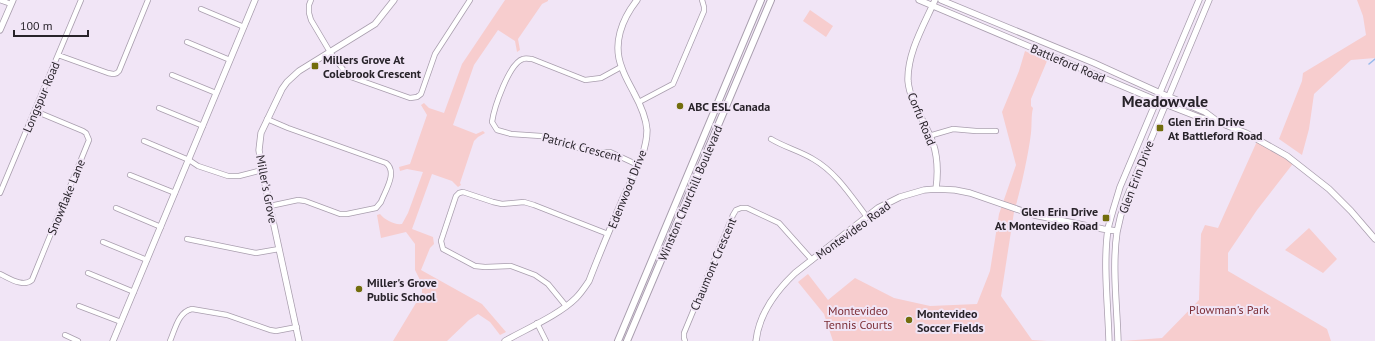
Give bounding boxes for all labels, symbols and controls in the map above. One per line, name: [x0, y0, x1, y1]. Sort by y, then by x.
scale bar: [14, 12, 88, 38]
text: 100 m: [20, 18, 53, 33]
street label: Battleford Road: [1028, 40, 1108, 86]
place label: Millers Grove At Colebrook Crescent: [323, 52, 422, 81]
street label: Longspur Road: [19, 59, 63, 135]
marker: Millers Grove At Colebrook Crescent: [310, 61, 320, 71]
street label: Corfu Road: [905, 90, 939, 148]
district label: Meadowvale: [1122, 91, 1208, 111]
place label: ABC ESL Canada: [688, 99, 770, 114]
marker: ABC ESL Canada: [675, 101, 685, 111]
place label: Glen Erin Drive At Battleford Road: [1168, 114, 1263, 143]
street label: Winston Churchill Boulevard: [655, 123, 725, 263]
marker: Glen Erin Drive At Battleford Road: [1155, 123, 1165, 133]
street label: Patrick Crescent: [541, 129, 623, 165]
street label: Glen Erin Drive: [1115, 138, 1157, 216]
street label: Edenwood Drive: [604, 147, 650, 231]
street label: Miller's Grove: [253, 153, 281, 225]
street label: Snowflake Lane: [44, 157, 88, 237]
street label: Montevideo Road: [813, 198, 893, 262]
place label: Glen Erin Drive At Montevideo Road: [995, 204, 1098, 233]
marker: Glen Erin Drive At Montevideo Road: [1101, 213, 1111, 223]
street label: Chaumont Crescent: [687, 215, 739, 313]
place label: Miller's Grove Public School: [367, 275, 437, 304]
marker: Miller's Grove Public School: [354, 284, 364, 294]
park label: Plowman's Park: [1189, 302, 1269, 317]
park label: Montevideo Tennis Courts: [824, 303, 892, 332]
place label: Montevideo Soccer Fields: [917, 306, 984, 335]
marker: Montevideo Soccer Fields: [904, 315, 914, 325]

